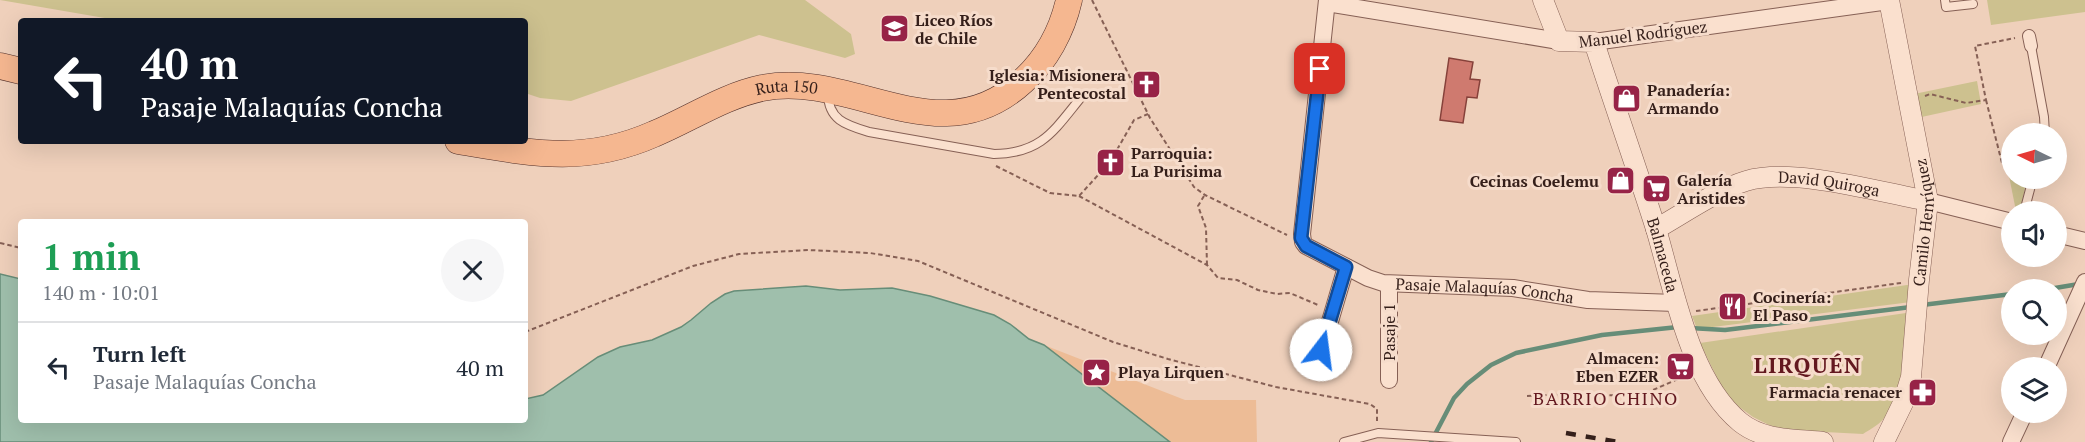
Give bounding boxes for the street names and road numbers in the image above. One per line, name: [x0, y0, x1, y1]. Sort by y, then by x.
street label: Manuel Rodríguez: [1578, 15, 1708, 53]
street label: Ruta 150: [753, 74, 819, 100]
street label: Camilo Henríquez: [1908, 157, 1939, 287]
street label: David Quiroga: [1778, 166, 1882, 202]
street label: Balmaceda: [1642, 215, 1684, 295]
street label: Pasaje Malaquías Concha: [1395, 272, 1575, 309]
street label: Pasaje 1: [1378, 303, 1400, 361]

